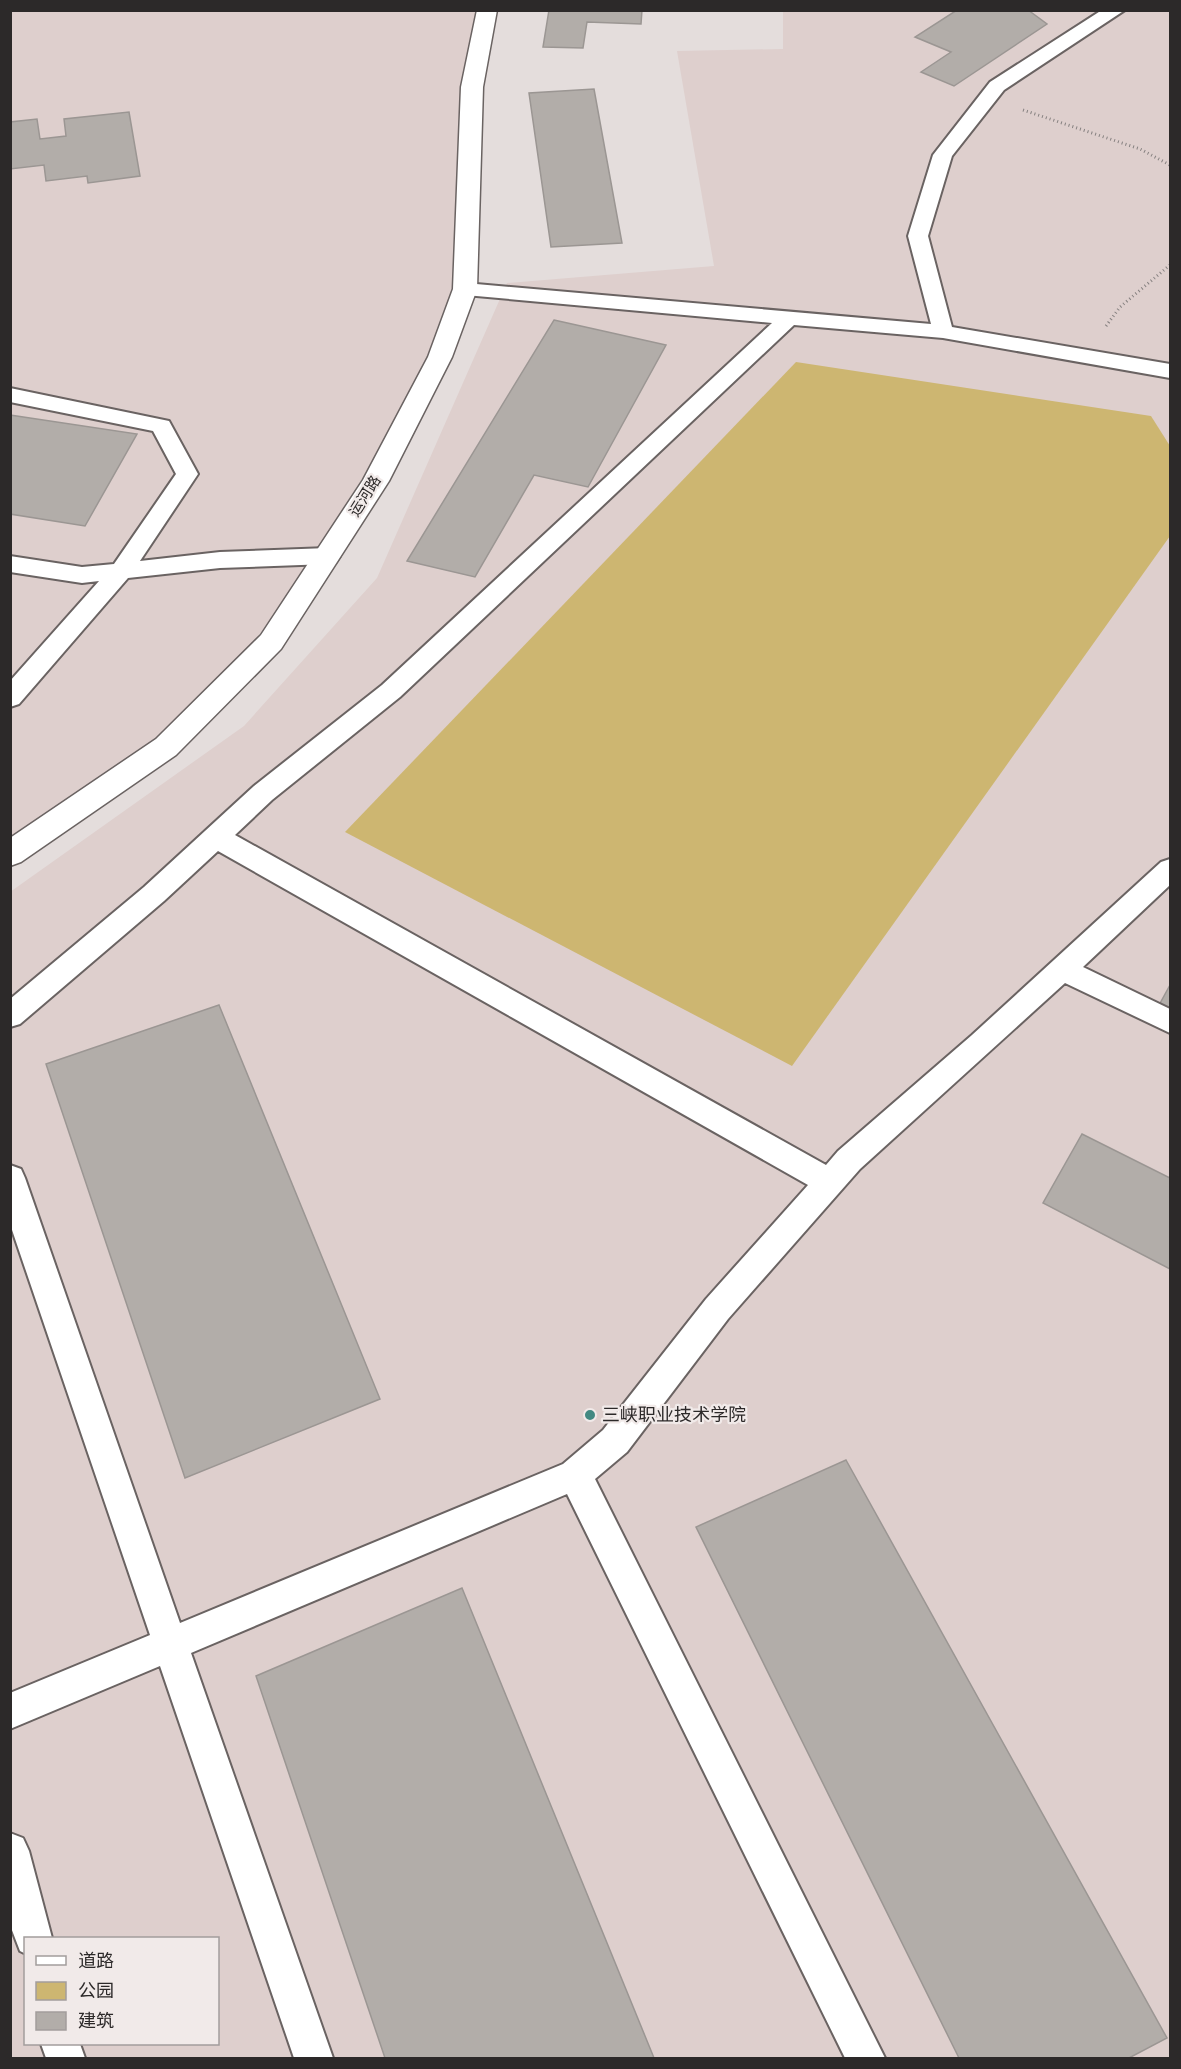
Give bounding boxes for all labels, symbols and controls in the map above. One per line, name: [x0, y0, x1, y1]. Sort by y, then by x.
street label: 运河路: [345, 472, 385, 520]
place label: 三峡职业技术学院: [602, 1403, 746, 1426]
marker: 三峡职业技术学院: [583, 1408, 597, 1422]
legend: [24, 1937, 219, 2045]
text: 道路: [78, 1949, 114, 1972]
text: 公园: [78, 1979, 114, 2002]
text: 建筑: [78, 2009, 114, 2032]

